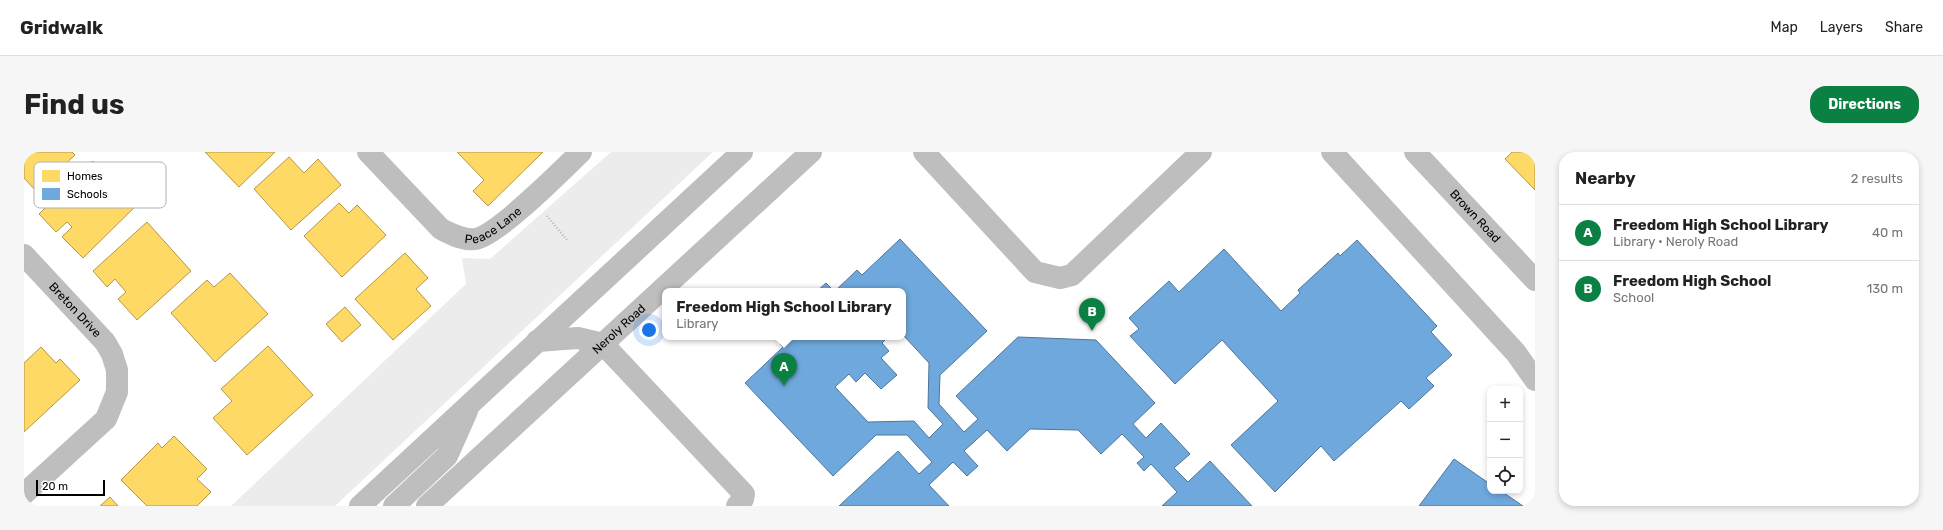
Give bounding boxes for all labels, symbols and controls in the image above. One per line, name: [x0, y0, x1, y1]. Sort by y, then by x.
text: Gridwalk: [20, 16, 103, 39]
text: Map: [1771, 19, 1798, 36]
text: Layers: [1820, 19, 1863, 36]
text: Share: [1885, 19, 1923, 36]
button: Directions: [1810, 86, 1919, 123]
text: Find us: [24, 88, 124, 121]
legend: [34, 162, 166, 208]
text: Nearby: [1575, 168, 1636, 188]
text: Homes: [67, 170, 103, 183]
text: 2 results: [1851, 171, 1903, 186]
street label: Brown Road: [1447, 187, 1503, 246]
text: Schools: [67, 188, 108, 201]
street label: Peace Lane: [464, 204, 525, 247]
text: Freedom High School Library: [1613, 216, 1829, 234]
text: A: [1583, 225, 1593, 240]
text: 40 m: [1872, 225, 1903, 240]
text: Library · Neroly Road: [1613, 234, 1738, 249]
text: Freedom High School: [1613, 272, 1771, 290]
street label: Breton Drive: [46, 280, 104, 340]
text: B: [1583, 281, 1593, 296]
text: 130 m: [1867, 281, 1903, 296]
popup: [662, 288, 906, 340]
text: School: [1613, 290, 1654, 305]
text: Freedom High School Library: [676, 298, 892, 316]
pin: B: [1079, 298, 1105, 331]
street label: Neroly Road: [590, 301, 648, 357]
text: Library: [676, 316, 719, 331]
your location: [639, 320, 659, 340]
pin: A: [771, 353, 797, 386]
map controls: [1487, 386, 1523, 494]
button: +: [1487, 386, 1523, 422]
button: −: [1487, 422, 1523, 458]
button: locate: [1487, 458, 1523, 494]
scale bar: [36, 478, 105, 497]
text: 20 m: [42, 480, 68, 493]

